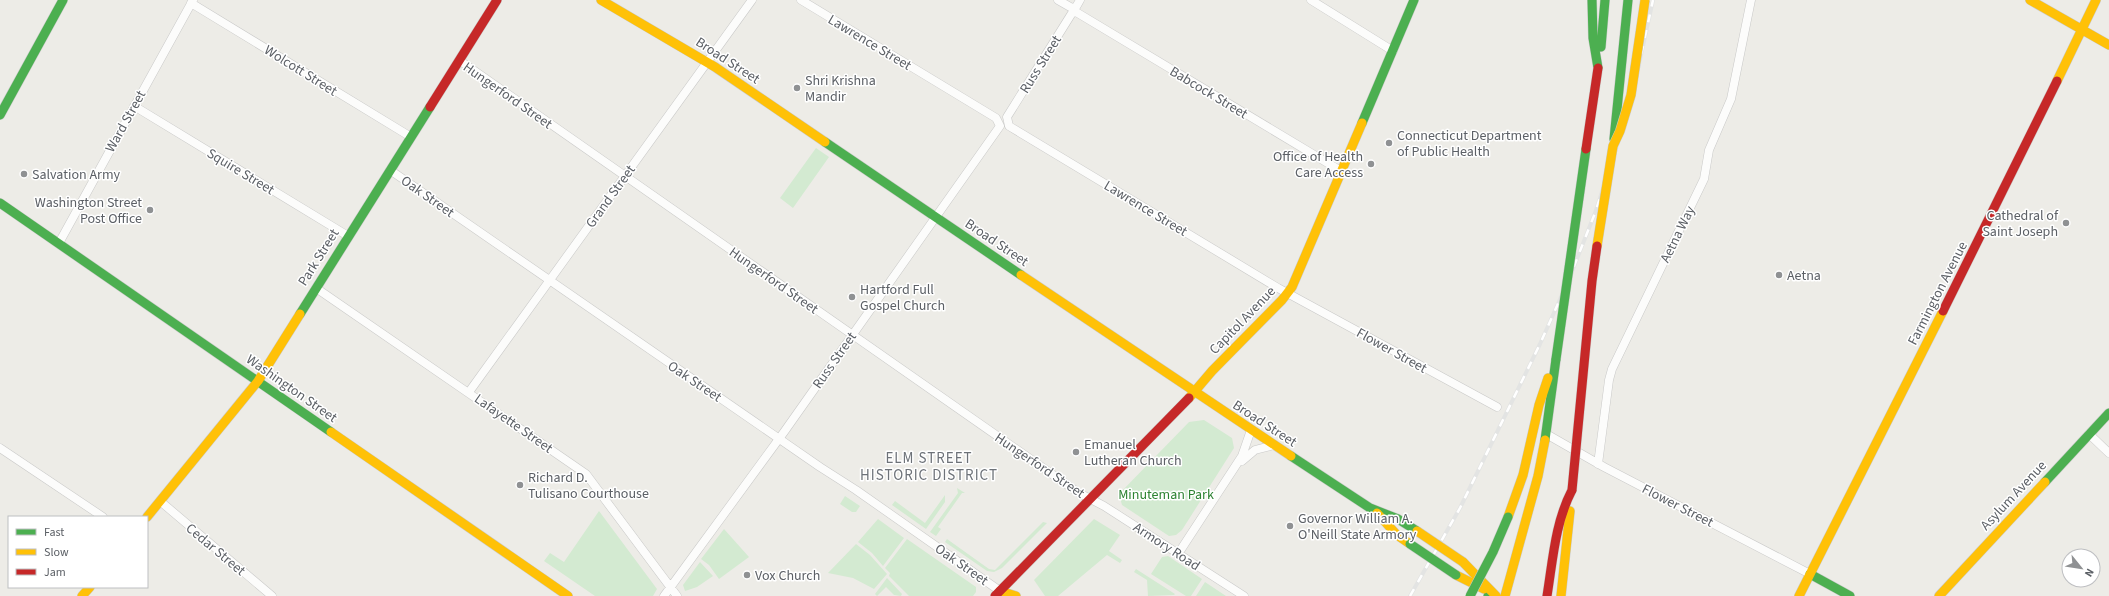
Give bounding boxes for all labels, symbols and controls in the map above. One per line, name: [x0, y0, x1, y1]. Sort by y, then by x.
street label: Lawrence Street: [824, 10, 915, 76]
street label: Russ Street: [1015, 31, 1067, 97]
street label: Broad Street: [691, 33, 764, 89]
street label: Wolcott Street: [260, 40, 341, 101]
street label: Hungerford Street: [459, 58, 556, 134]
street label: Babcock Street: [1166, 62, 1252, 124]
place label: Shri Krishna Mandir: [805, 71, 876, 107]
marker: Shri Krishna Mandir: [792, 83, 802, 93]
street label: Ward Street: [101, 87, 151, 156]
place label: Connecticut Department of Public Health: [1397, 126, 1542, 162]
marker: Connecticut Department of Public Health: [1384, 138, 1394, 148]
street label: Squire Street: [203, 144, 278, 200]
place label: Office of Health Care Access: [1273, 147, 1363, 183]
marker: Office of Health Care Access: [1366, 159, 1376, 169]
street label: Grand Street: [581, 161, 641, 232]
place label: Salvation Army: [32, 165, 121, 185]
marker: Salvation Army: [19, 169, 29, 179]
street label: Oak Street: [397, 171, 458, 223]
street label: Lawrence Street: [1100, 176, 1191, 242]
place label: Washington Street Post Office: [35, 193, 142, 229]
street label: Aetna Way: [1656, 202, 1700, 266]
marker: Washington Street Post Office: [145, 205, 155, 215]
place label: Cathedral of Saint Joseph: [1982, 206, 2059, 242]
street label: Broad Street: [961, 214, 1033, 272]
marker: Cathedral of Saint Joseph: [2061, 218, 2071, 228]
street label: Park Street: [293, 225, 344, 290]
street label: Farmington Avenue: [1903, 238, 1973, 349]
street label: Hungerford Street: [725, 243, 822, 319]
place label: Aetna: [1787, 266, 1821, 286]
marker: Aetna: [1774, 270, 1784, 280]
place label: Hartford Full Gospel Church: [860, 280, 945, 316]
street label: Capitol Avenue: [1205, 282, 1280, 359]
marker: Hartford Full Gospel Church: [847, 292, 857, 302]
street label: Flower Street: [1353, 323, 1431, 379]
street label: Russ Street: [808, 328, 862, 393]
street label: Washington Street: [242, 350, 341, 428]
street label: Oak Street: [663, 356, 726, 407]
street label: Lafayette Street: [470, 389, 557, 458]
street label: Broad Street: [1228, 396, 1301, 452]
street label: Hungerford Street: [990, 428, 1089, 504]
place label: Emanuel Lutheran Church: [1084, 435, 1182, 471]
marker: Emanuel Lutheran Church: [1071, 447, 1081, 457]
district label: ELM STREET HISTORIC DISTRICT: [860, 448, 998, 486]
street label: Asylum Avenue: [1976, 456, 2051, 535]
place label: Richard D. Tulisano Courthouse: [528, 468, 649, 504]
street label: Flower Street: [1638, 479, 1717, 533]
marker: Richard D. Tulisano Courthouse: [515, 480, 525, 490]
park label: Minuteman Park: [1118, 485, 1214, 505]
place label: Governor William A. O'Neill State Armory: [1298, 509, 1417, 545]
legend: [8, 516, 148, 588]
street label: Armory Road: [1129, 518, 1204, 576]
street label: Cedar Street: [181, 519, 250, 581]
marker: Governor William A. O'Neill State Armory: [1285, 521, 1295, 531]
text: Fast: [44, 524, 64, 541]
street label: Oak Street: [931, 539, 992, 591]
text: Slow: [44, 544, 69, 561]
north arrow: [2061, 548, 2101, 588]
text: Jam: [44, 564, 66, 581]
place label: Vox Church: [755, 566, 820, 586]
text: N: [2081, 566, 2098, 580]
marker: Vox Church: [742, 570, 752, 580]

